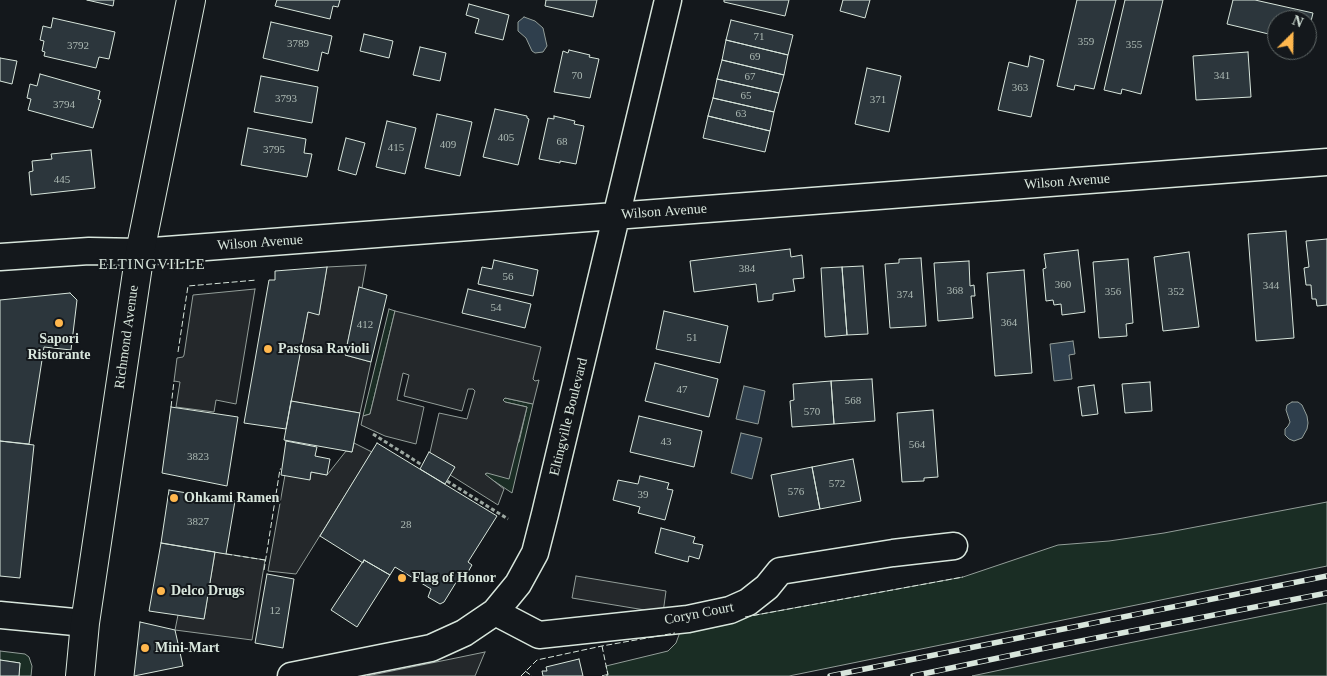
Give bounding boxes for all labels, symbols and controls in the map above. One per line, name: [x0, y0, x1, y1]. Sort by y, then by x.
north arrow: [1267, 10, 1317, 60]
text: N: [1290, 13, 1305, 31]
house number: 71: [754, 30, 764, 44]
house number: 359: [1078, 35, 1094, 49]
house number: 3789: [287, 37, 309, 51]
house number: 355: [1126, 38, 1142, 52]
house number: 3792: [67, 39, 89, 53]
house number: 69: [750, 50, 760, 64]
house number: 70: [572, 69, 582, 83]
house number: 341: [1214, 69, 1230, 83]
house number: 67: [744, 70, 756, 84]
house number: 363: [1012, 81, 1028, 95]
house number: 65: [740, 89, 751, 103]
house number: 3793: [275, 92, 297, 106]
house number: 371: [870, 93, 886, 107]
house number: 3794: [53, 98, 75, 112]
house number: 63: [736, 107, 746, 121]
house number: 405: [498, 131, 514, 145]
house number: 68: [556, 135, 568, 149]
house number: 409: [440, 138, 456, 152]
house number: 415: [388, 141, 404, 155]
house number: 3795: [263, 143, 285, 157]
street label: Wilson Avenue: [1024, 171, 1110, 193]
house number: 445: [54, 173, 70, 187]
street label: Wilson Avenue: [621, 201, 707, 223]
street label: Wilson Avenue: [217, 232, 303, 254]
district label: ELTINGVILLE: [97, 256, 207, 274]
house number: 384: [739, 262, 755, 276]
house number: 56: [502, 270, 514, 284]
house number: 360: [1055, 278, 1071, 292]
house number: 344: [1263, 279, 1279, 293]
street label: Richmond Avenue: [111, 284, 143, 390]
house number: 368: [947, 284, 963, 298]
house number: 356: [1105, 285, 1121, 299]
house number: 352: [1168, 285, 1184, 299]
house number: 374: [897, 288, 913, 302]
house number: 54: [491, 301, 502, 315]
house number: 364: [1001, 316, 1017, 330]
marker: Sapori Ristorante: [53, 317, 65, 329]
house number: 412: [357, 318, 373, 332]
place label: Sapori Ristorante: [28, 331, 90, 364]
house number: 51: [686, 331, 698, 345]
place label: Pastosa Ravioli: [278, 341, 369, 357]
marker: Pastosa Ravioli: [262, 343, 274, 355]
street label: Eltingville Boulevard: [546, 356, 592, 478]
house number: 47: [676, 383, 688, 397]
house number: 568: [845, 394, 861, 408]
house number: 570: [804, 405, 820, 419]
house number: 43: [660, 435, 671, 449]
house number: 564: [909, 438, 925, 452]
house number: 3823: [187, 450, 209, 464]
house number: 572: [829, 477, 845, 491]
house number: 576: [788, 485, 804, 499]
house number: 39: [638, 488, 648, 502]
place label: Ohkami Ramen: [184, 490, 279, 506]
marker: Ohkami Ramen: [168, 492, 180, 504]
house number: 3827: [187, 515, 209, 529]
house number: 28: [401, 518, 412, 532]
place label: Flag of Honor: [412, 570, 496, 586]
marker: Flag of Honor: [396, 572, 408, 584]
place label: Delco Drugs: [171, 583, 244, 599]
marker: Delco Drugs: [155, 585, 167, 597]
street label: Coryn Court: [663, 599, 735, 629]
house number: 12: [270, 604, 280, 618]
place label: Mini-Mart: [155, 640, 220, 656]
marker: Mini-Mart: [139, 642, 151, 654]

